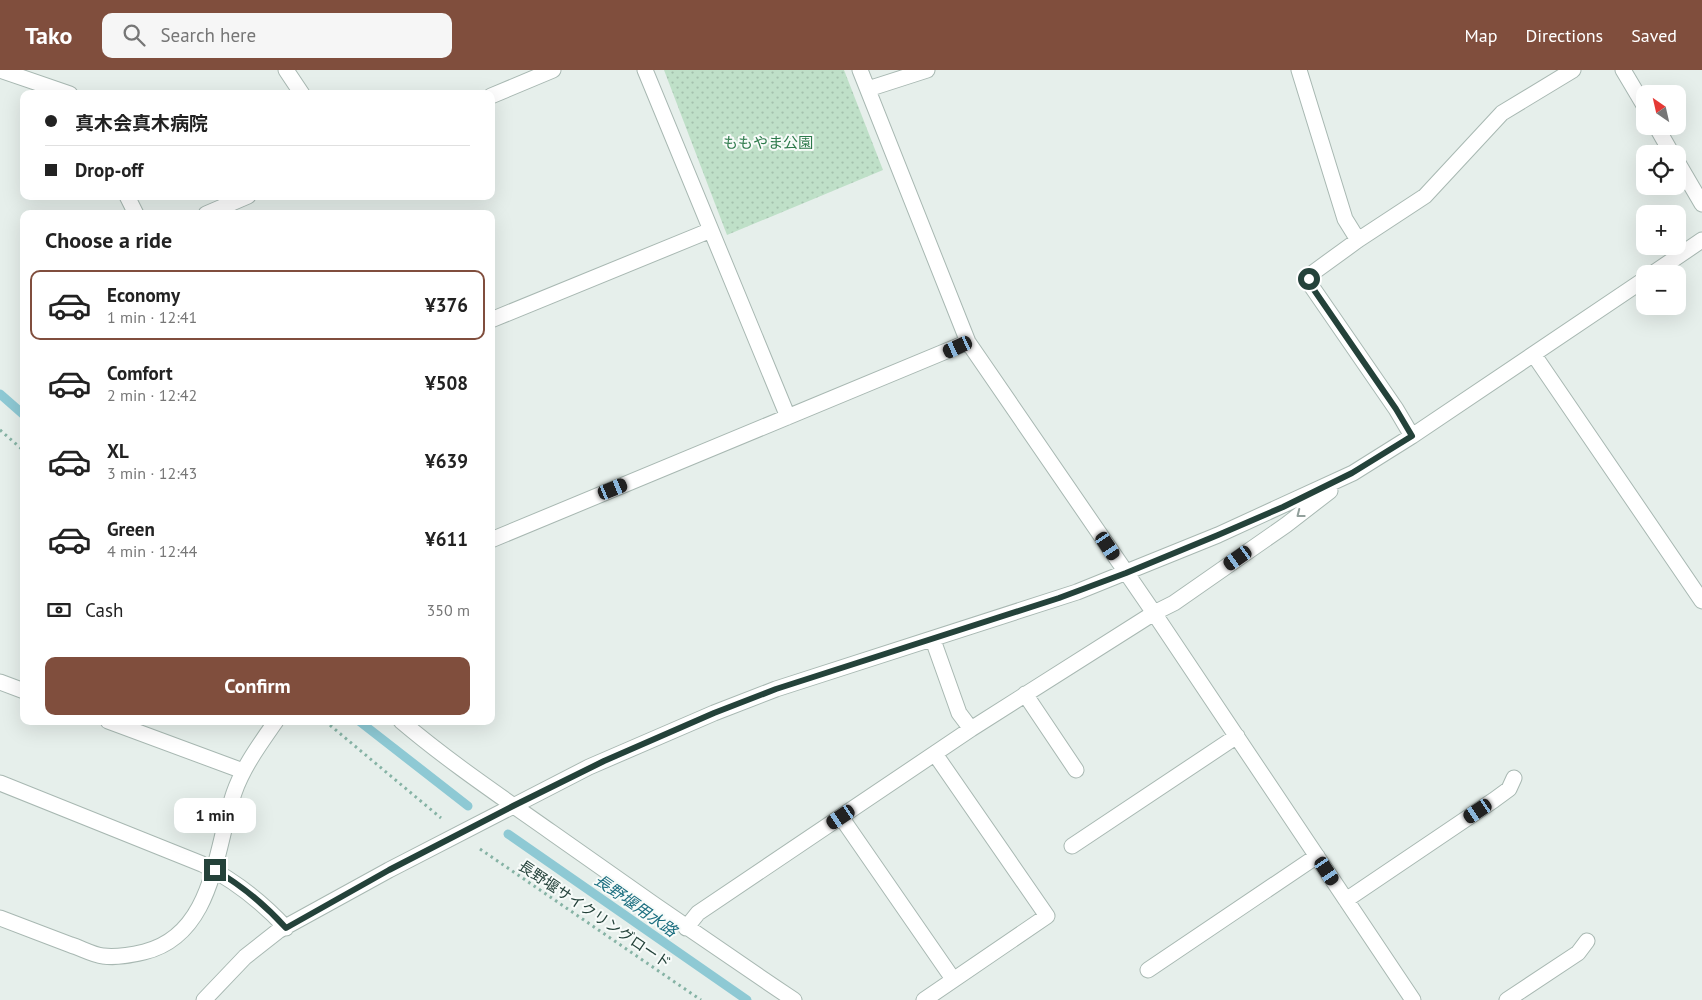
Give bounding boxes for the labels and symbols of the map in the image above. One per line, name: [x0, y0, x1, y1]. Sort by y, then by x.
north arrow: [1636, 85, 1686, 135]
park label: ももやま公園: [723, 133, 813, 152]
route start: [1298, 268, 1320, 290]
car: [941, 334, 974, 360]
car: [596, 476, 629, 502]
one-way arrow: [1297, 508, 1306, 517]
car: [1093, 529, 1122, 563]
car: [1221, 543, 1254, 573]
car: [1461, 796, 1494, 826]
callout: 1 min: [174, 798, 256, 832]
car: [824, 802, 857, 832]
car: [1312, 854, 1341, 888]
street label: 長野堰サイクリングロード: [515, 856, 675, 972]
route end: [204, 859, 226, 881]
water label: 長野堰用水路: [591, 869, 683, 942]

